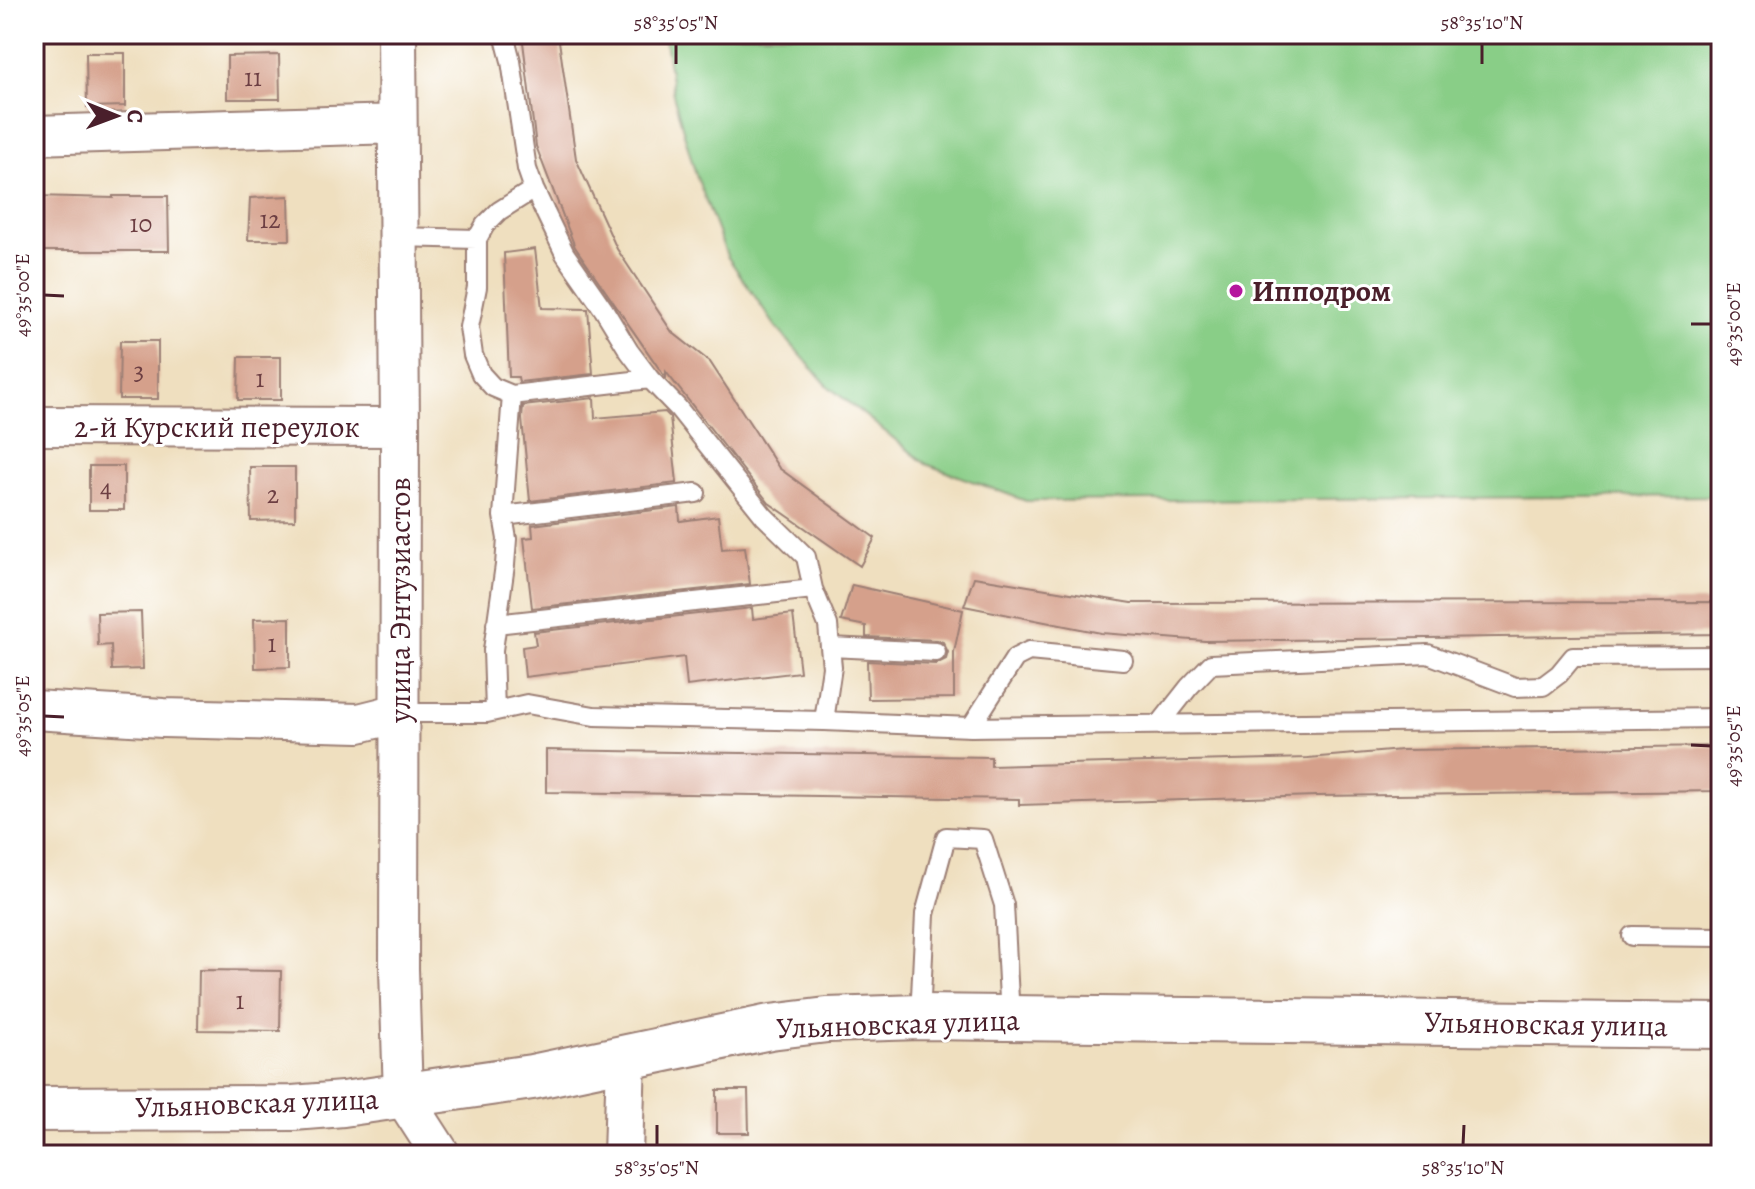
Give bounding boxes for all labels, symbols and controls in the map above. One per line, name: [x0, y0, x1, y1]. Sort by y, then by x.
text: 58°35'05"N: [634, 9, 718, 36]
text: 58°35'10"N: [1441, 9, 1523, 36]
house number: 11: [244, 60, 262, 95]
north arrow: [76, 76, 156, 156]
text: С: [120, 109, 150, 123]
house number: 12: [259, 202, 281, 237]
house number: 10: [130, 206, 152, 241]
text: 49°35'00"E: [9, 253, 36, 337]
place label: Ипподром: [1252, 271, 1391, 311]
marker: Ипподром: [1227, 282, 1245, 300]
text: 49°35'00"E: [1720, 282, 1747, 366]
house number: 3: [134, 353, 144, 388]
house number: 1: [256, 361, 265, 396]
street label: 2-й Курский переулок: [74, 407, 360, 447]
house number: 4: [100, 471, 112, 506]
house number: 2: [267, 477, 279, 512]
street label: улица Энтузиастов: [380, 477, 420, 724]
house number: 1: [268, 626, 277, 661]
text: 49°35'05"E: [9, 675, 36, 757]
text: 49°35'05"E: [1720, 705, 1747, 787]
house number: 1: [236, 983, 245, 1018]
street label: Ульяновская улица: [776, 1000, 1021, 1048]
street label: Ульяновская улица: [1424, 1002, 1668, 1046]
street label: Ульяновская улица: [135, 1079, 380, 1127]
text: 58°35'05"N: [615, 1154, 699, 1181]
text: 58°35'10"N: [1422, 1154, 1504, 1181]

